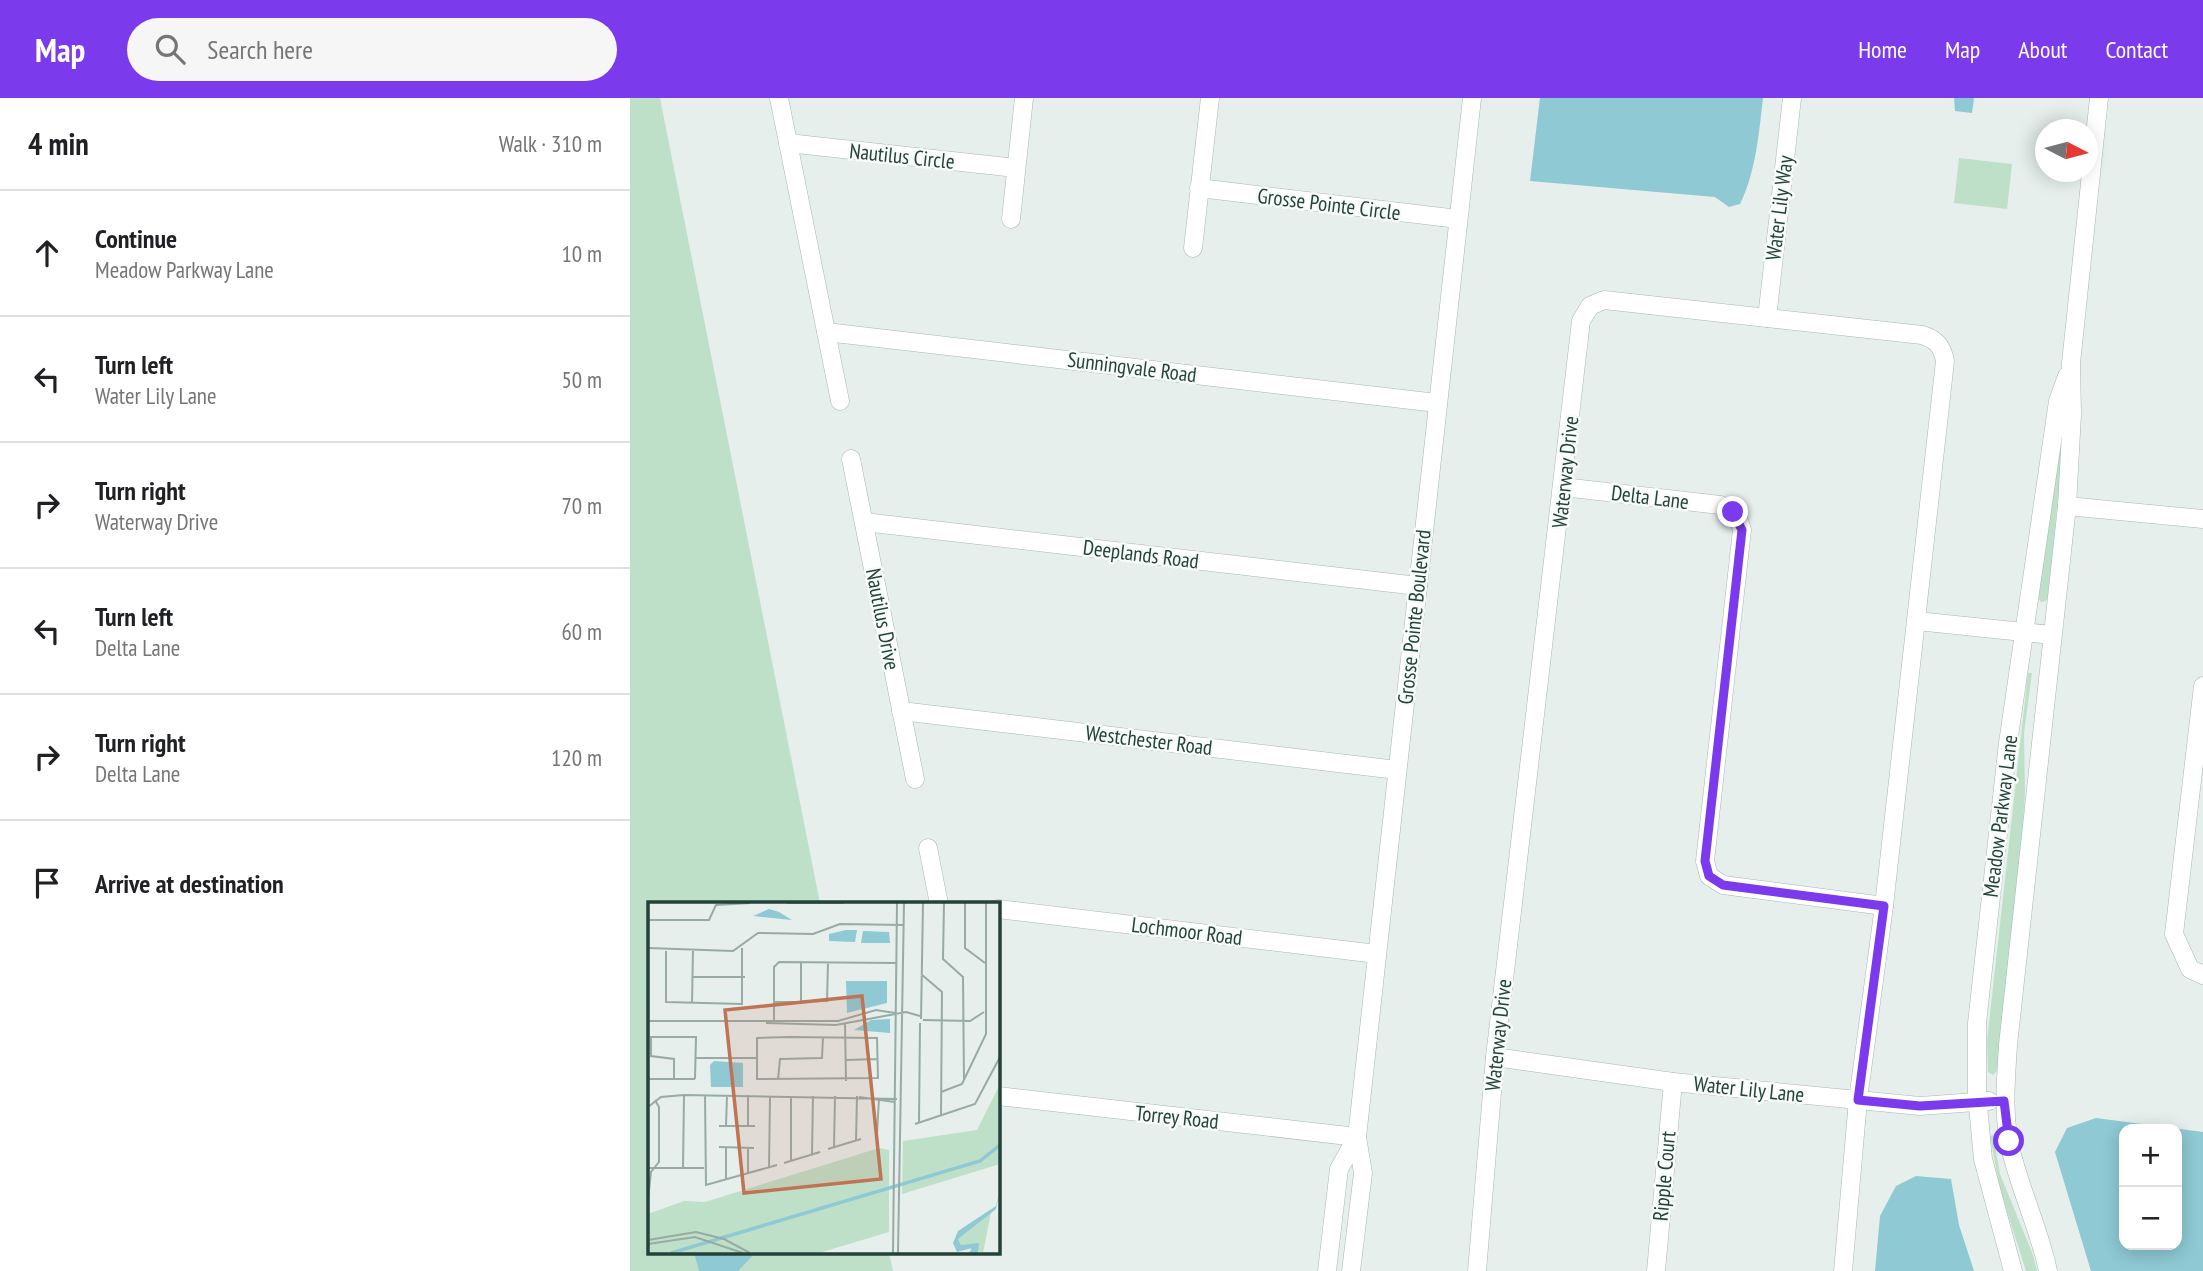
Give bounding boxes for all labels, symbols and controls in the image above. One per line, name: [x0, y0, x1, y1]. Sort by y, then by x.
search box: [127, 18, 617, 81]
text: Map: [35, 28, 85, 71]
icon: search: [151, 30, 189, 68]
text: Search here: [207, 33, 313, 66]
text: Home: [1858, 34, 1907, 65]
text: Map: [1945, 34, 1980, 65]
text: About: [2018, 34, 2067, 65]
text: Contact: [2105, 34, 2168, 65]
north arrow: [2035, 119, 2098, 182]
text: 4 min: [28, 124, 89, 163]
text: Walk · 310 m: [499, 129, 602, 158]
street label: Nautilus Circle: [848, 137, 956, 175]
street label: Water Lily Way: [1759, 154, 1799, 262]
street label: Grosse Pointe Circle: [1256, 182, 1402, 226]
text: Continue: [95, 222, 177, 255]
icon: ahead: [28, 234, 66, 272]
text: 10 m: [561, 239, 602, 268]
text: Meadow Parkway Lane: [95, 255, 274, 284]
street label: Sunningvale Road: [1066, 346, 1198, 388]
text: Turn left: [95, 348, 173, 381]
icon: left: [28, 360, 66, 398]
text: 50 m: [561, 365, 602, 394]
text: Water Lily Lane: [95, 381, 216, 410]
street label: Waterway Drive: [1546, 415, 1584, 529]
text: Turn right: [95, 474, 186, 507]
street label: Delta Lane: [1610, 479, 1690, 515]
icon: right: [28, 486, 66, 524]
text: 70 m: [561, 491, 602, 520]
route end: [1717, 496, 1748, 527]
text: Waterway Drive: [95, 507, 218, 536]
street label: Grosse Pointe Boulevard: [1391, 528, 1437, 706]
street label: Deeplands Road: [1082, 534, 1200, 574]
street label: Nautilus Drive: [860, 566, 906, 672]
text: Turn left: [95, 600, 173, 633]
icon: left: [28, 612, 66, 650]
text: 60 m: [561, 617, 602, 646]
text: Delta Lane: [95, 633, 180, 662]
street label: Westchester Road: [1084, 719, 1214, 761]
text: Turn right: [95, 726, 186, 759]
street label: Meadow Parkway Lane: [1977, 733, 2023, 899]
icon: right: [28, 738, 66, 776]
text: 120 m: [551, 743, 602, 772]
text: Delta Lane: [95, 759, 180, 788]
icon: arrive: [28, 864, 66, 902]
text: Arrive at destination: [95, 867, 284, 900]
inset map: [648, 902, 999, 1254]
street label: Lochmoor Road: [1130, 911, 1244, 951]
street label: Waterway Drive: [1479, 978, 1517, 1092]
street label: Water Lily Lane: [1692, 1070, 1806, 1108]
street label: Torrey Road: [1134, 1099, 1220, 1135]
map controls: [2119, 1124, 2182, 1250]
button: +: [2119, 1124, 2182, 1187]
route start: [1993, 1125, 2024, 1156]
street label: Ripple Court: [1647, 1130, 1681, 1222]
button: −: [2119, 1187, 2182, 1250]

